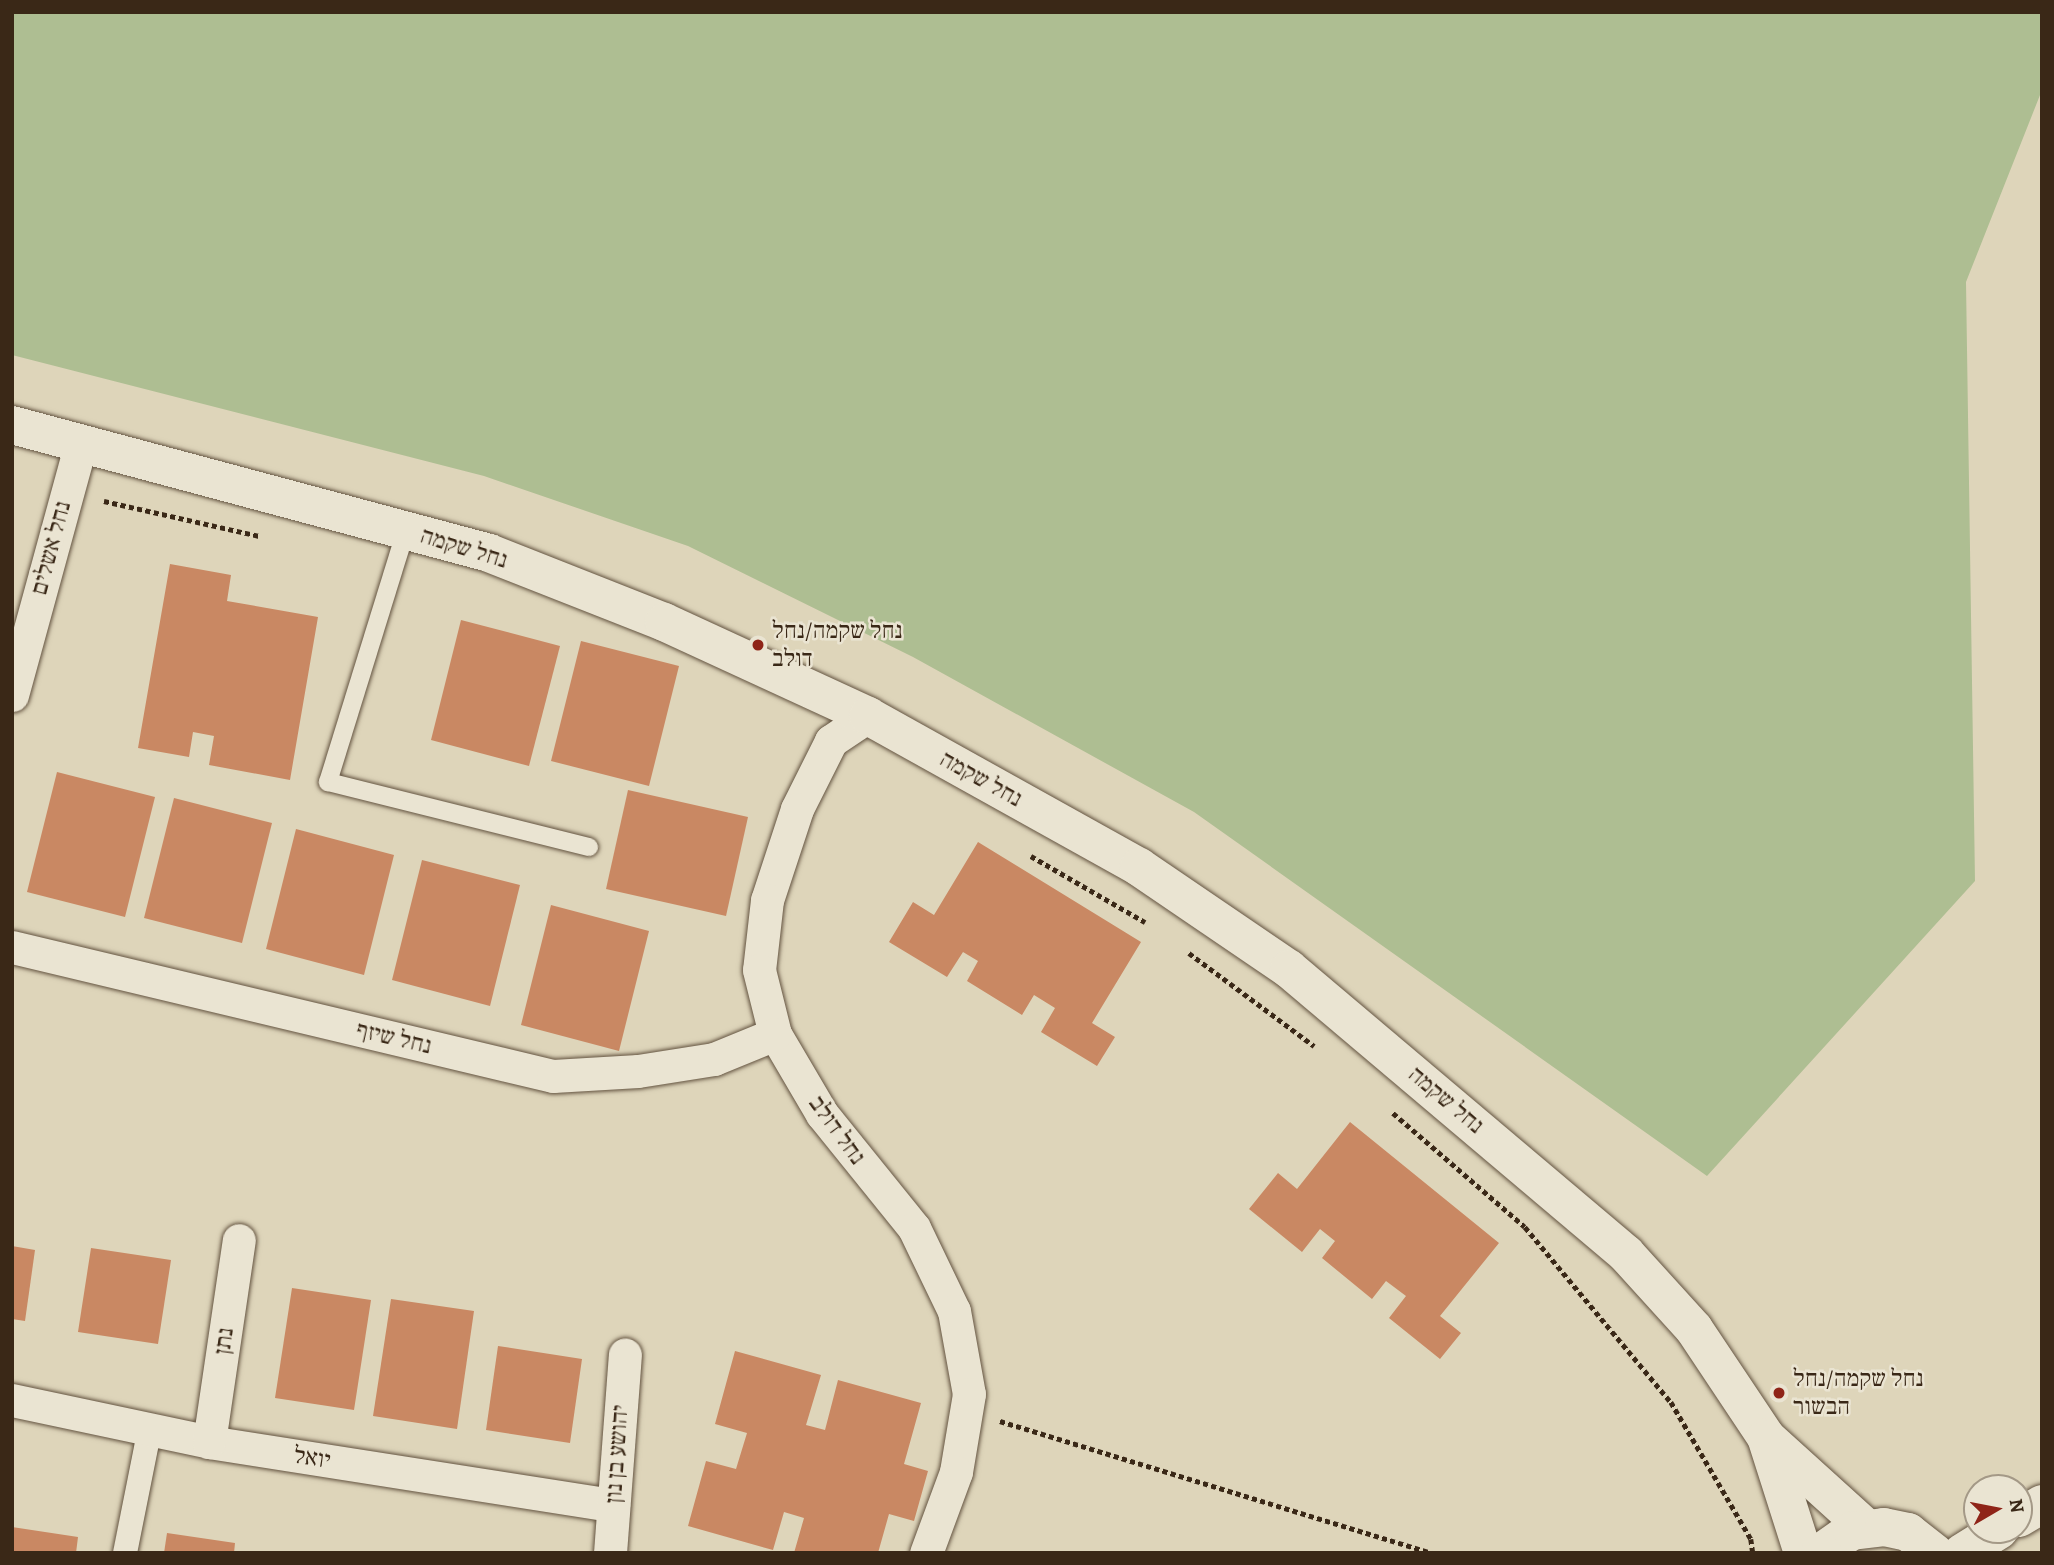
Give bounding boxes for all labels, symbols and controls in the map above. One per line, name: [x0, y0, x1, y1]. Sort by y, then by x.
street label: נחל אשלים: [25, 498, 77, 598]
street label: נחל שקמה: [417, 521, 511, 575]
place label: נחל שקמה/נחל דולב: [772, 617, 902, 673]
marker: נחל שקמה/נחל דולב: [750, 637, 766, 653]
street label: נחל שקמה: [935, 745, 1027, 813]
street label: נחל שיזף: [354, 1015, 434, 1061]
street label: נחל שקמה: [1402, 1060, 1490, 1140]
street label: נחל דולב: [802, 1090, 872, 1170]
street label: נתן: [208, 1326, 240, 1356]
place label: נחל שקמה/נחל הבשור: [1793, 1365, 1923, 1421]
marker: נחל שקמה/נחל הבשור: [1771, 1385, 1787, 1401]
street label: יהושע בן נון: [599, 1404, 635, 1504]
street label: יואל: [291, 1441, 333, 1475]
north arrow: [1963, 1474, 2033, 1544]
text: N: [2003, 1497, 2031, 1515]

